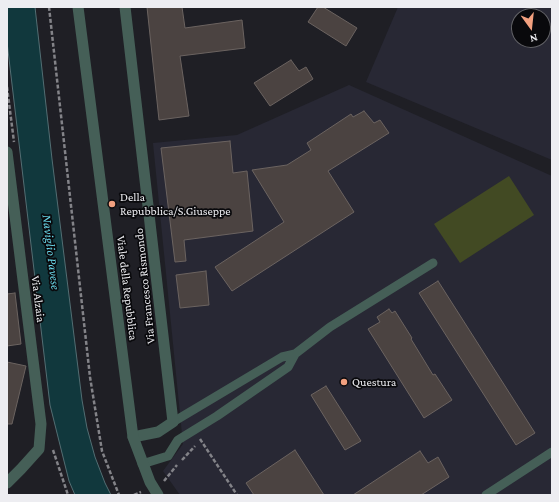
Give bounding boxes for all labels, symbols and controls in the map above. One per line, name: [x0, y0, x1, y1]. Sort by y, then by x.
north arrow: [511, 8, 551, 48]
text: N: [529, 32, 539, 45]
place label: Della Repubblica/S.Giuseppe: [120, 190, 231, 218]
marker: Della Repubblica/S.Giuseppe: [107, 199, 117, 209]
water label: Naviglio Pavese: [39, 213, 63, 291]
street label: Via Francesco Rismondo: [132, 227, 158, 345]
street label: Viale della Repubblica: [113, 235, 141, 341]
street label: Via Alzaia: [28, 275, 48, 323]
place label: Questura: [352, 375, 396, 389]
marker: Questura: [339, 377, 349, 387]

